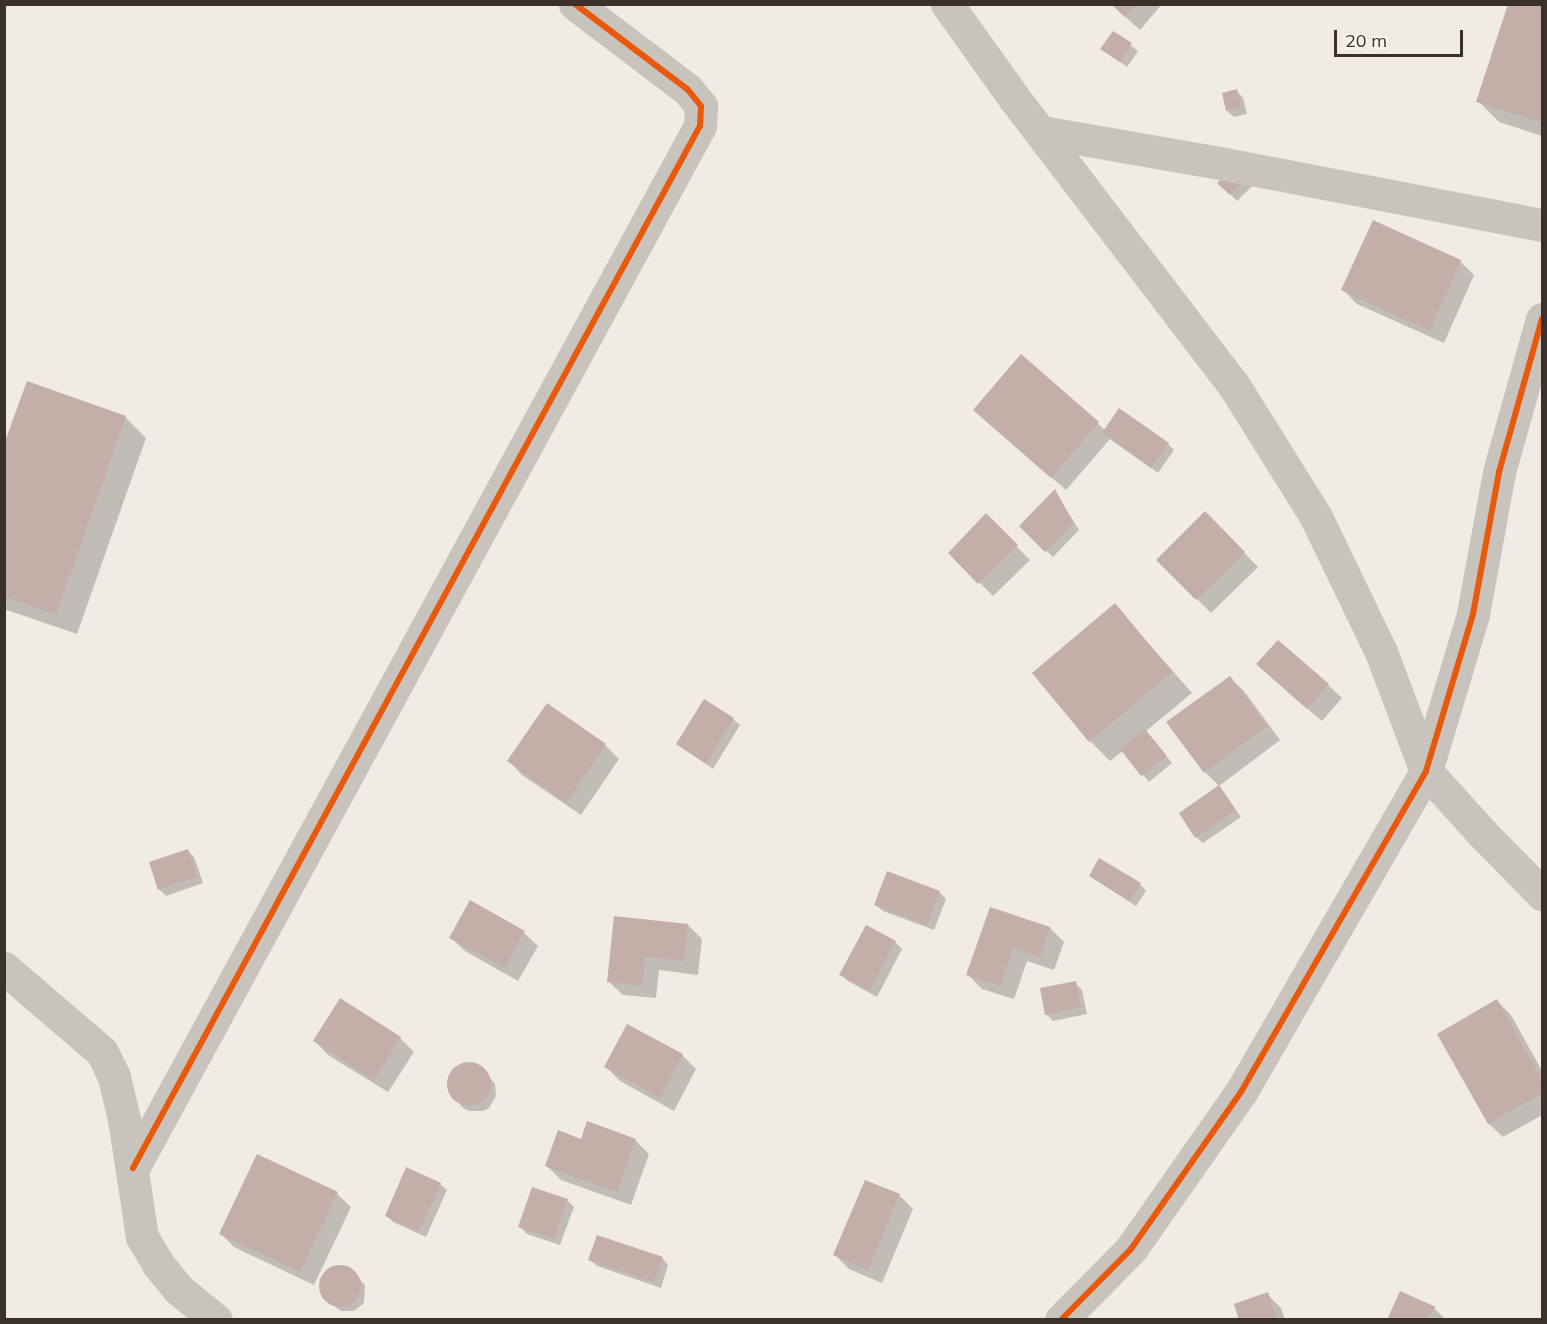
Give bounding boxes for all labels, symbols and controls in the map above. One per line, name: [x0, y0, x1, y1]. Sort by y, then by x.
scale bar: [1337, 18, 1466, 56]
text: 20 m: [1345, 29, 1387, 52]

